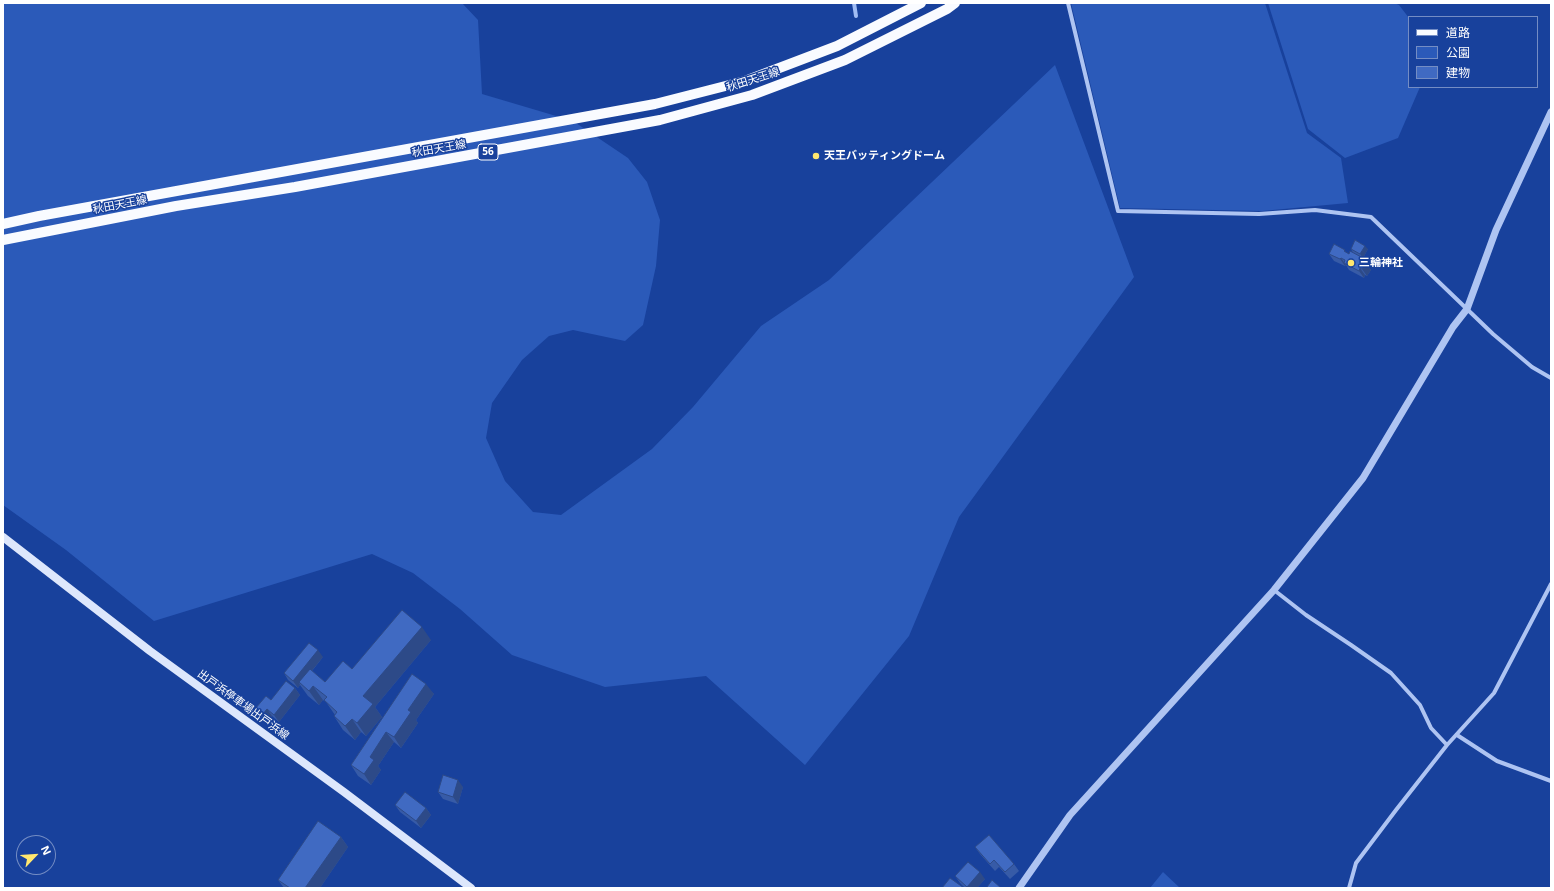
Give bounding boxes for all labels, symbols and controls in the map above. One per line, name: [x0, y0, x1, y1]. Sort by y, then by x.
legend: [1408, 16, 1538, 88]
text: 道路: [1446, 24, 1470, 41]
text: 公園: [1446, 44, 1470, 61]
text: 建物: [1446, 64, 1470, 81]
street label: 秋田天王線: [725, 65, 781, 95]
street label: 秋田天王線: [411, 138, 467, 160]
road number: 56: [478, 144, 498, 160]
place label: 天王バッティングドーム: [824, 149, 945, 163]
marker: 天王バッティングドーム: [811, 151, 821, 161]
street label: 秋田天王線: [92, 193, 148, 217]
place label: 三輪神社: [1359, 256, 1403, 270]
marker: 三輪神社: [1346, 258, 1356, 268]
street label: 出戸浜停車場出戸浜線: [195, 667, 291, 743]
north arrow: [16, 835, 56, 875]
text: N: [38, 843, 55, 857]

